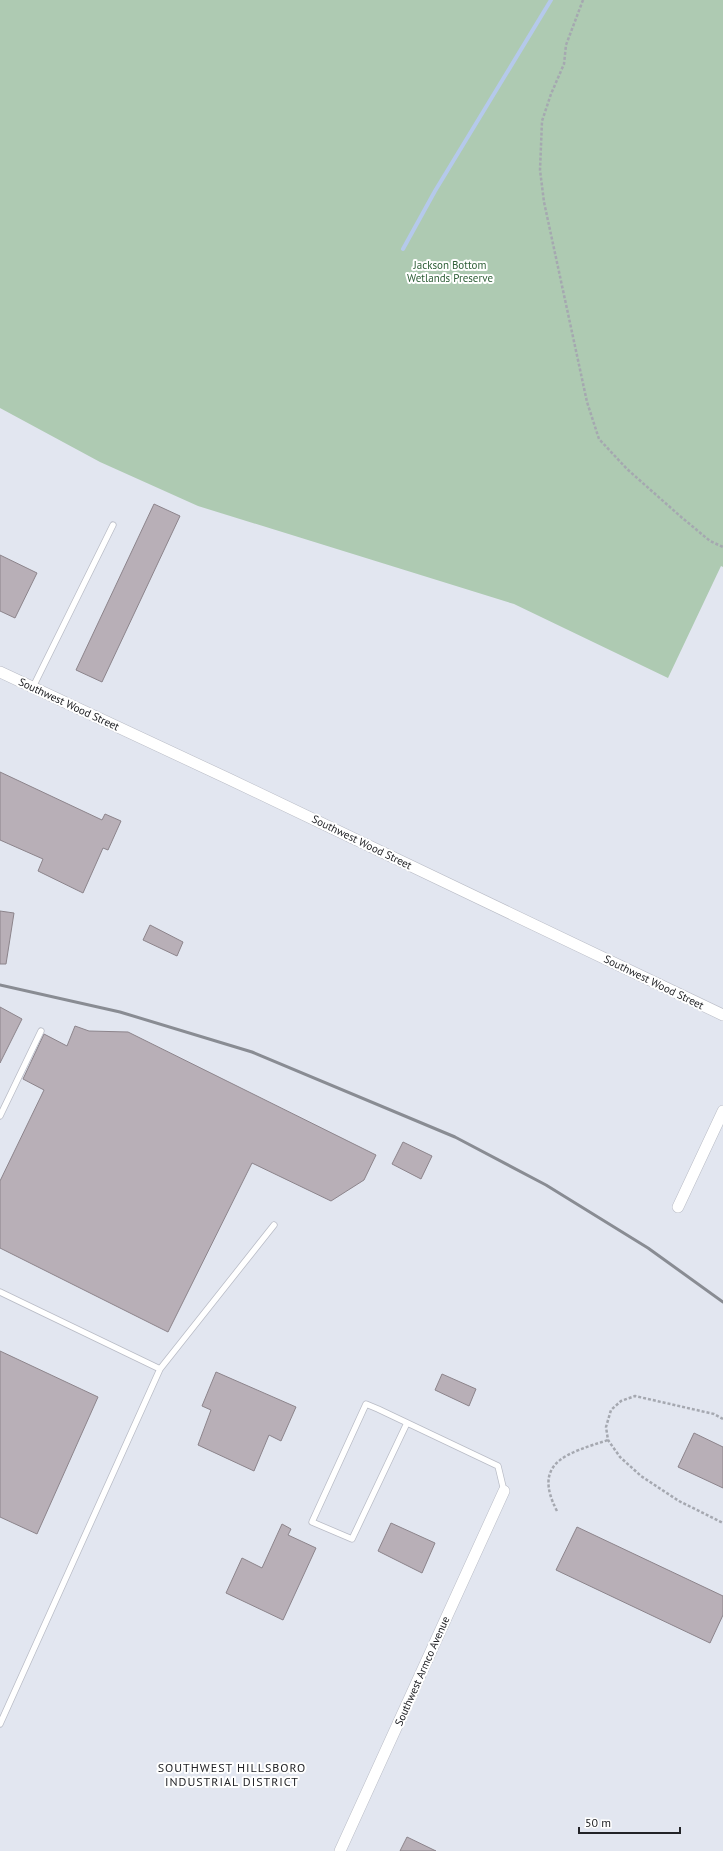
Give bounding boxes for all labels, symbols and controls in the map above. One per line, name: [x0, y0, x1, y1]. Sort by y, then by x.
park label: Jackson Bottom Wetlands Preserve: [407, 258, 493, 285]
street label: Southwest Wood Street: [16, 675, 122, 734]
street label: Southwest Wood Street: [310, 812, 414, 872]
street label: Southwest Wood Street: [602, 952, 706, 1012]
street label: Southwest Armco Avenue: [391, 1614, 453, 1728]
district label: SOUTHWEST HILLSBORO INDUSTRIAL DISTRICT: [158, 1760, 306, 1789]
scale bar: [579, 1809, 680, 1835]
text: 50 m: [585, 1815, 611, 1830]

